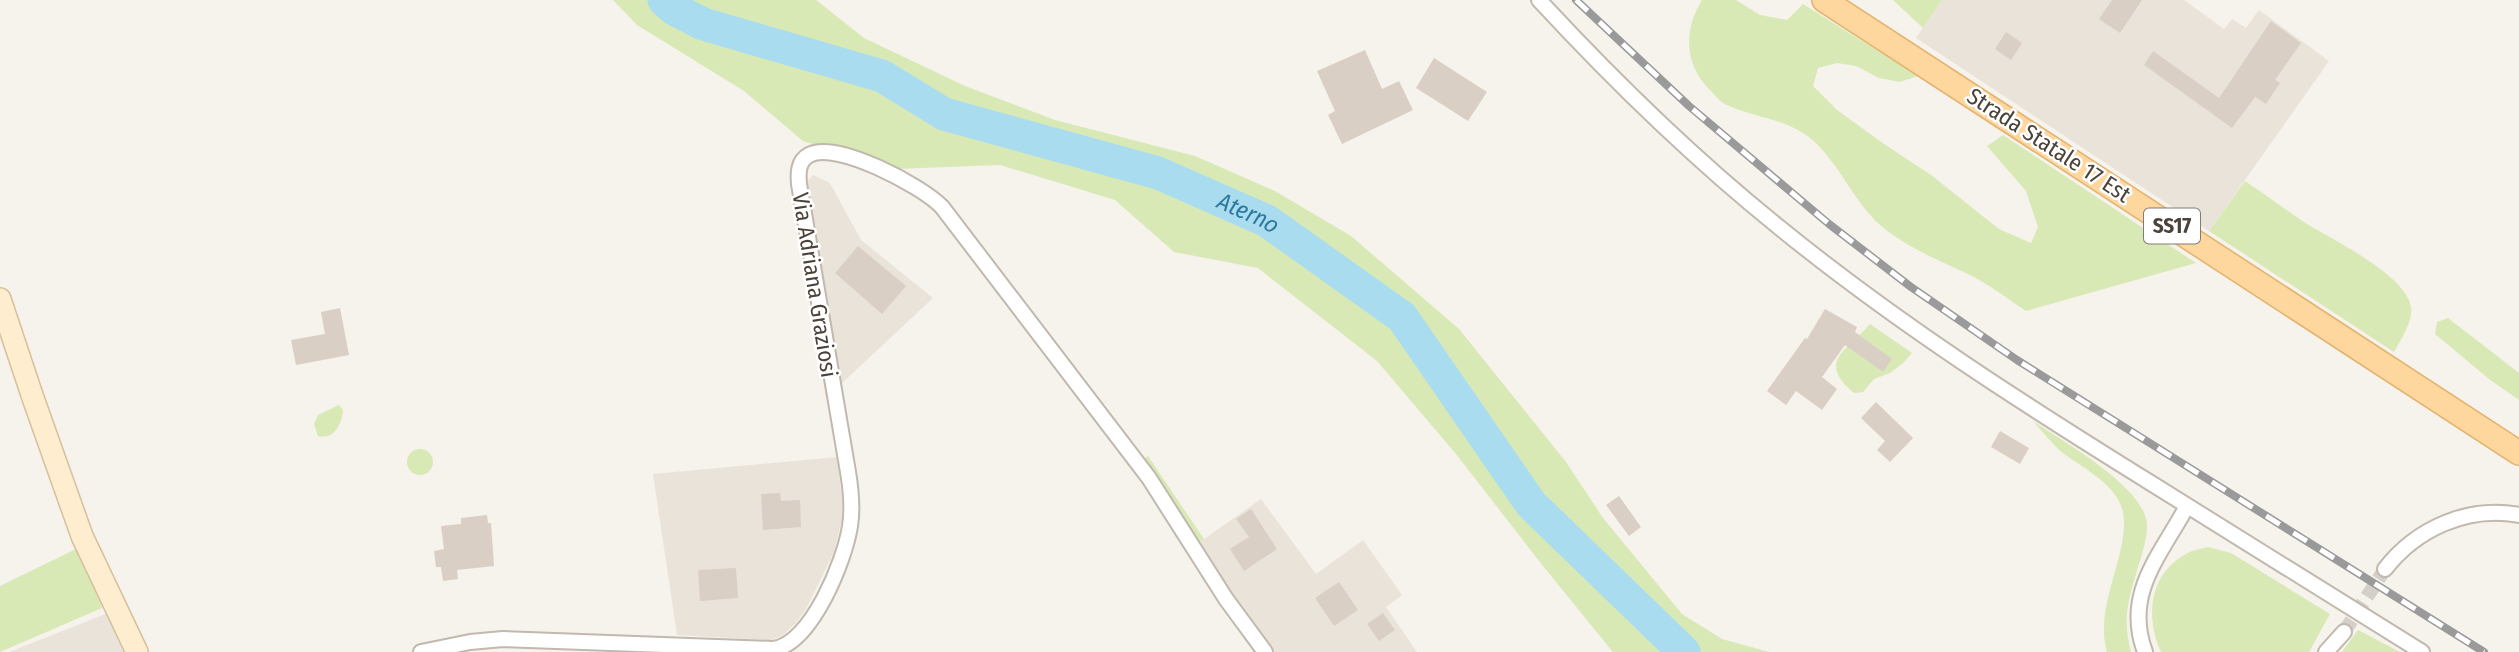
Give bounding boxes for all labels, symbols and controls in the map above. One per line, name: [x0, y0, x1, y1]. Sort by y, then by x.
street label: Strada Statale 17 Est: [1962, 82, 2136, 209]
water label: Aterno: [1212, 187, 1285, 239]
street label: Via Adriana Graziosi: [787, 191, 843, 379]
road number: SS17: [2144, 208, 2200, 244]

